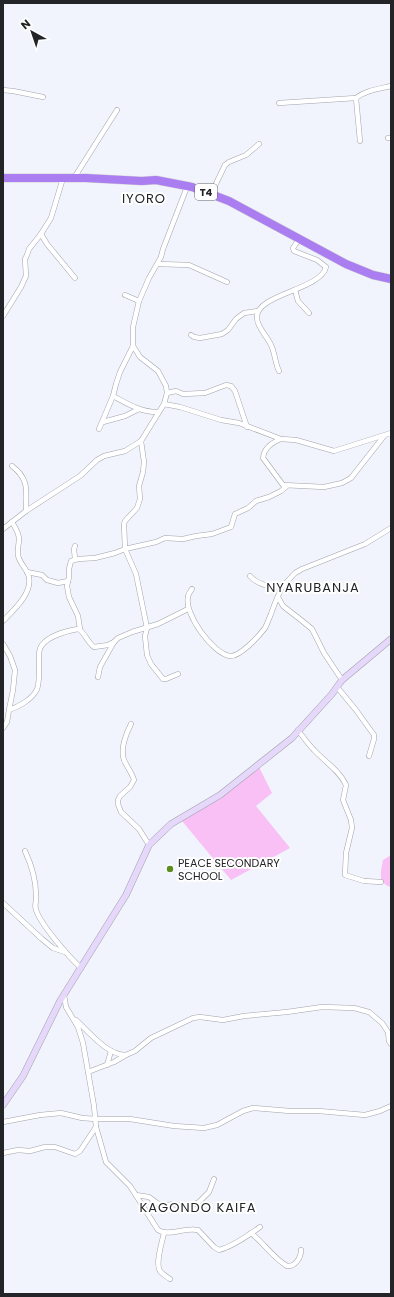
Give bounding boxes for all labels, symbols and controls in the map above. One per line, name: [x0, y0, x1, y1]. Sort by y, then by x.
north arrow: [12, 12, 52, 52]
text: N: [17, 16, 34, 33]
road number: T4: [195, 184, 217, 200]
district label: IYORO: [122, 189, 166, 208]
district label: NYARUBANJA: [266, 578, 360, 597]
place label: PEACE SECONDARY SCHOOL: [178, 855, 280, 884]
marker: PEACE SECONDARY SCHOOL: [165, 864, 175, 874]
district label: KAGONDO KAIFA: [140, 1198, 256, 1217]

